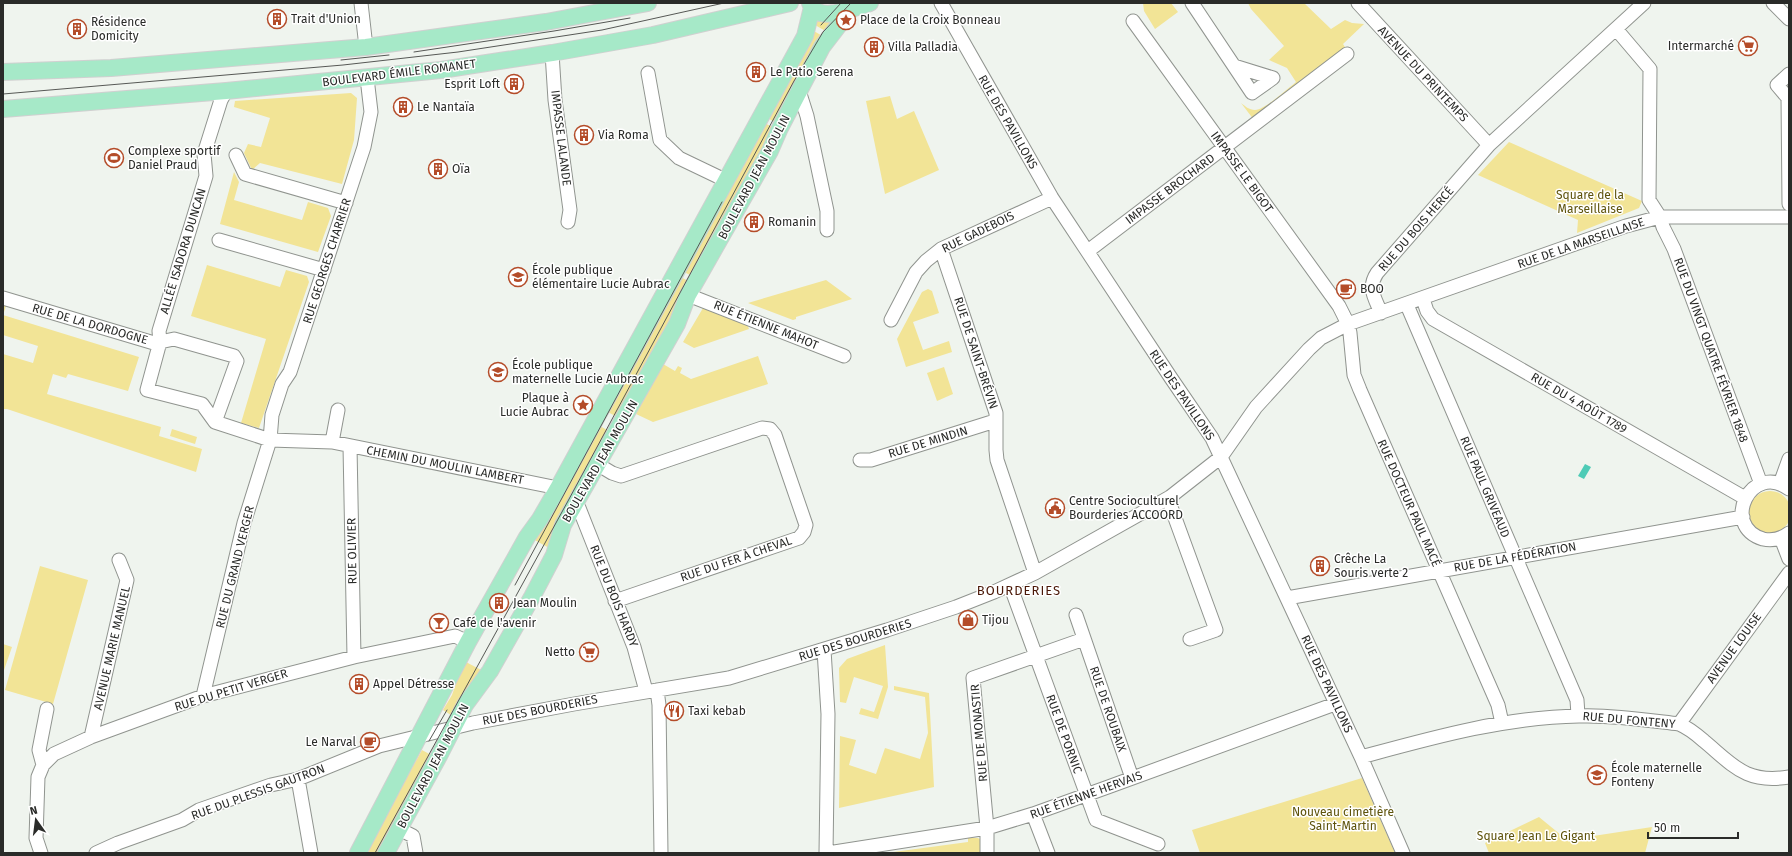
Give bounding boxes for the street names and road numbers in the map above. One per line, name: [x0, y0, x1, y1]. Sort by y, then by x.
street label: AVENUE DU PRINTEMPS: [1375, 23, 1471, 125]
street label: BOULEVARD ÉMILE ROMANET: [321, 56, 477, 89]
street label: RUE DES PAVILLONS: [975, 73, 1041, 172]
street label: IMPASSE LALANDE: [548, 89, 574, 187]
street label: BOULEVARD JEAN MOULIN: [715, 112, 793, 242]
street label: IMPASSE LE BIGOT: [1208, 129, 1277, 216]
street label: IMPASSE BROCHARD: [1123, 151, 1218, 227]
street label: RUE DU BOIS HERCÉ: [1375, 183, 1456, 274]
street label: ALLÉE ISADORA DUNCAN: [156, 186, 209, 316]
street label: RUE GEORGES CHARRIER: [300, 196, 354, 326]
street label: RUE GADEBOIS: [939, 208, 1017, 256]
street label: RUE DE LA MARSEILLAISE: [1516, 215, 1646, 271]
street label: RUE DU VINGT QUATRE FÉVRIER 1848: [1671, 255, 1752, 445]
street label: RUE DE SAINT-BRÉVIN: [951, 295, 1002, 411]
street label: RUE ÉTIENNE MAHOT: [712, 297, 822, 353]
street label: RUE DE LA DORDOGNE: [31, 301, 149, 347]
street label: RUE DES PAVILLONS: [1147, 347, 1218, 443]
street label: RUE DU 4 AOÛT 1789: [1529, 369, 1630, 436]
street label: BOULEVARD JEAN MOULIN: [559, 397, 641, 525]
street label: RUE DE MINDIN: [886, 423, 970, 461]
street label: RUE PAUL GRIVEAUD: [1457, 434, 1513, 540]
street label: RUE DOCTEUR PAUL MACÉ: [1375, 437, 1444, 569]
street label: CHEMIN DU MOULIN LAMBERT: [365, 443, 526, 487]
street label: RUE DU GRAND VERGER: [213, 504, 257, 630]
street label: RUE OLIVIER: [344, 518, 360, 584]
street label: RUE DU FER À CHEVAL: [678, 532, 794, 585]
street label: RUE DE LA FÉDÉRATION: [1452, 538, 1577, 575]
street label: RUE DU BOIS HARDY: [587, 543, 641, 649]
street label: AVENUE MARIE MANUEL: [91, 585, 133, 711]
street label: AVENUE LOUISE: [1704, 610, 1764, 686]
street label: RUE DES BOURDERIES: [797, 616, 913, 664]
street label: RUE DES PAVILLONS: [1298, 633, 1356, 735]
street label: RUE DE ROUBAIX: [1087, 664, 1129, 754]
street label: RUE DU PETIT VERGER: [173, 666, 289, 714]
street label: RUE DE MONASTIR: [968, 684, 990, 782]
street label: RUE DES BOURDERIES: [481, 692, 599, 728]
street label: RUE DE PORNIC: [1043, 693, 1085, 776]
street label: BOULEVARD JEAN MOULIN: [394, 701, 472, 831]
street label: RUE DU FONTENY: [1582, 709, 1676, 731]
street label: RUE DU PLESSIS GAUTRON: [189, 761, 327, 823]
street label: RUE ÉTIENNE HERVAIS: [1028, 767, 1145, 822]

